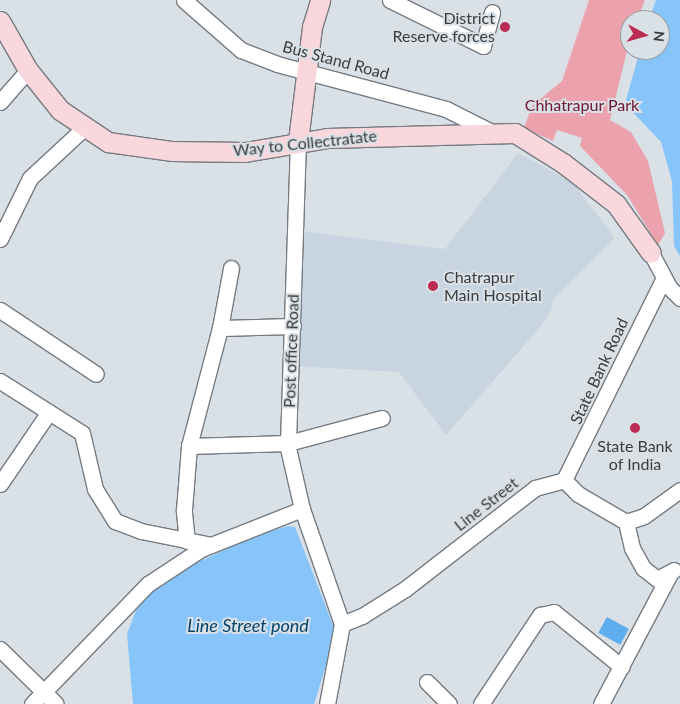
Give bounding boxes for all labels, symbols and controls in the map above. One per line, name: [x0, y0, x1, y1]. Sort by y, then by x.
place label: District Reserve forces: [392, 8, 495, 46]
north arrow: [620, 10, 670, 60]
marker: District Reserve forces: [499, 21, 511, 33]
text: N: [650, 30, 668, 43]
street label: Bus Stand Road: [281, 37, 391, 83]
park label: Chhatrapur Park: [525, 95, 639, 115]
street label: Way to Collectratate: [232, 126, 378, 160]
place label: Chatrapur Main Hospital: [444, 267, 542, 305]
marker: Chatrapur Main Hospital: [426, 279, 440, 293]
street label: Post office Road: [279, 294, 303, 408]
street label: State Bank Road: [566, 315, 632, 427]
marker: State Bank of India: [629, 422, 641, 434]
place label: State Bank of India: [597, 436, 673, 474]
street label: Line Street: [450, 473, 522, 535]
water label: Line Street pond: [187, 614, 309, 636]

